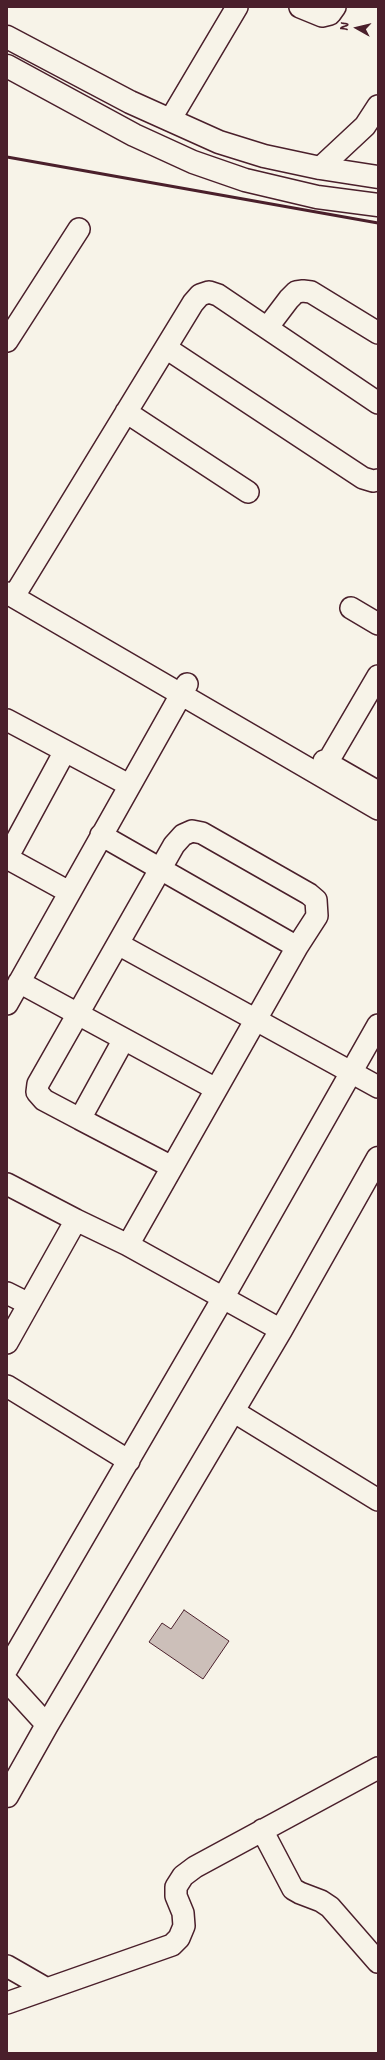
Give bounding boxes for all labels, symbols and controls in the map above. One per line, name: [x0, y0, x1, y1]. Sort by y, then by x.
north arrow: [337, 8, 377, 48]
text: N: [337, 21, 353, 32]

